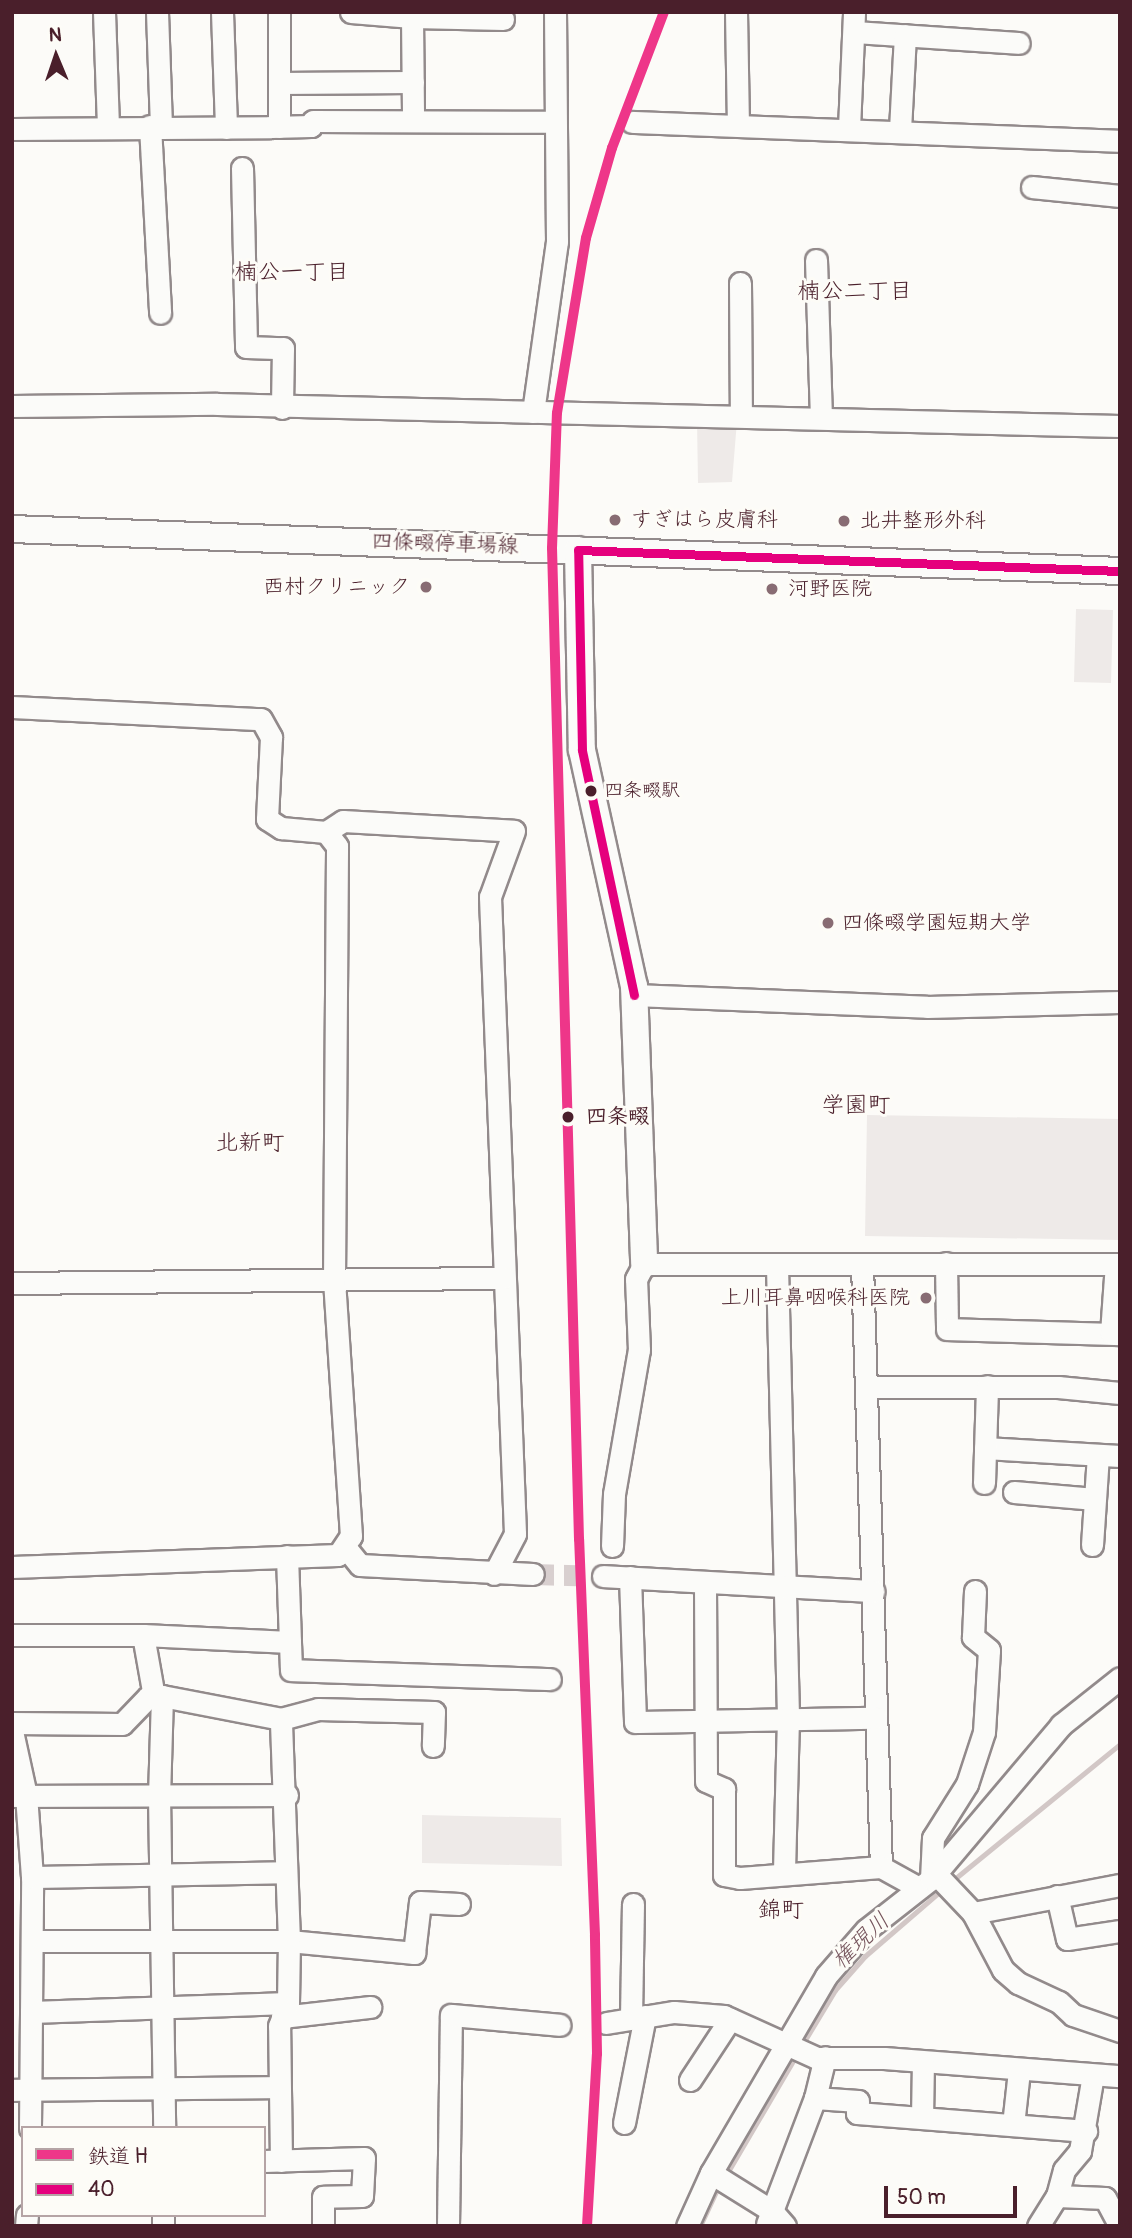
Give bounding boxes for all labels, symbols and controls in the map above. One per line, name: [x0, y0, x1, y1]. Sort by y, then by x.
north arrow: [21, 21, 91, 91]
text: N: [48, 23, 62, 47]
district label: 楠公一丁目: [235, 258, 349, 286]
district label: 楠公二丁目: [798, 277, 912, 305]
place label: すぎはら皮膚科: [631, 507, 778, 533]
place label: 北井整形外科: [860, 508, 986, 534]
marker: すぎはら皮膚科: [605, 510, 625, 530]
marker: 北井整形外科: [834, 511, 854, 531]
street label: 四條畷停車場線: [371, 529, 519, 559]
place label: 西村クリニック: [263, 574, 410, 600]
place label: 河野医院: [788, 576, 872, 602]
marker: 西村クリニック: [416, 577, 436, 597]
marker: 河野医院: [762, 579, 782, 599]
place label: 四条畷駅: [604, 780, 680, 802]
marker: 四条畷駅: [584, 784, 598, 798]
place label: 四條畷学園短期大学: [842, 910, 1031, 936]
marker: 四條畷学園短期大学: [820, 915, 836, 931]
district label: 学園町: [822, 1091, 890, 1119]
place label: 四条畷: [586, 1104, 649, 1130]
marker: 四条畷: [557, 1106, 579, 1128]
district label: 北新町: [216, 1129, 284, 1157]
place label: 上川耳鼻咽喉科医院: [721, 1285, 910, 1311]
marker: 上川耳鼻咽喉科医院: [916, 1288, 936, 1308]
district label: 錦町: [758, 1896, 804, 1924]
water label: 権現川: [826, 1907, 896, 1975]
legend: [21, 2126, 266, 2217]
text: 鉄道 H: [88, 2143, 148, 2170]
scale bar: [887, 2172, 1020, 2216]
text: 40: [88, 2176, 115, 2203]
text: 50 m: [897, 2184, 946, 2211]

